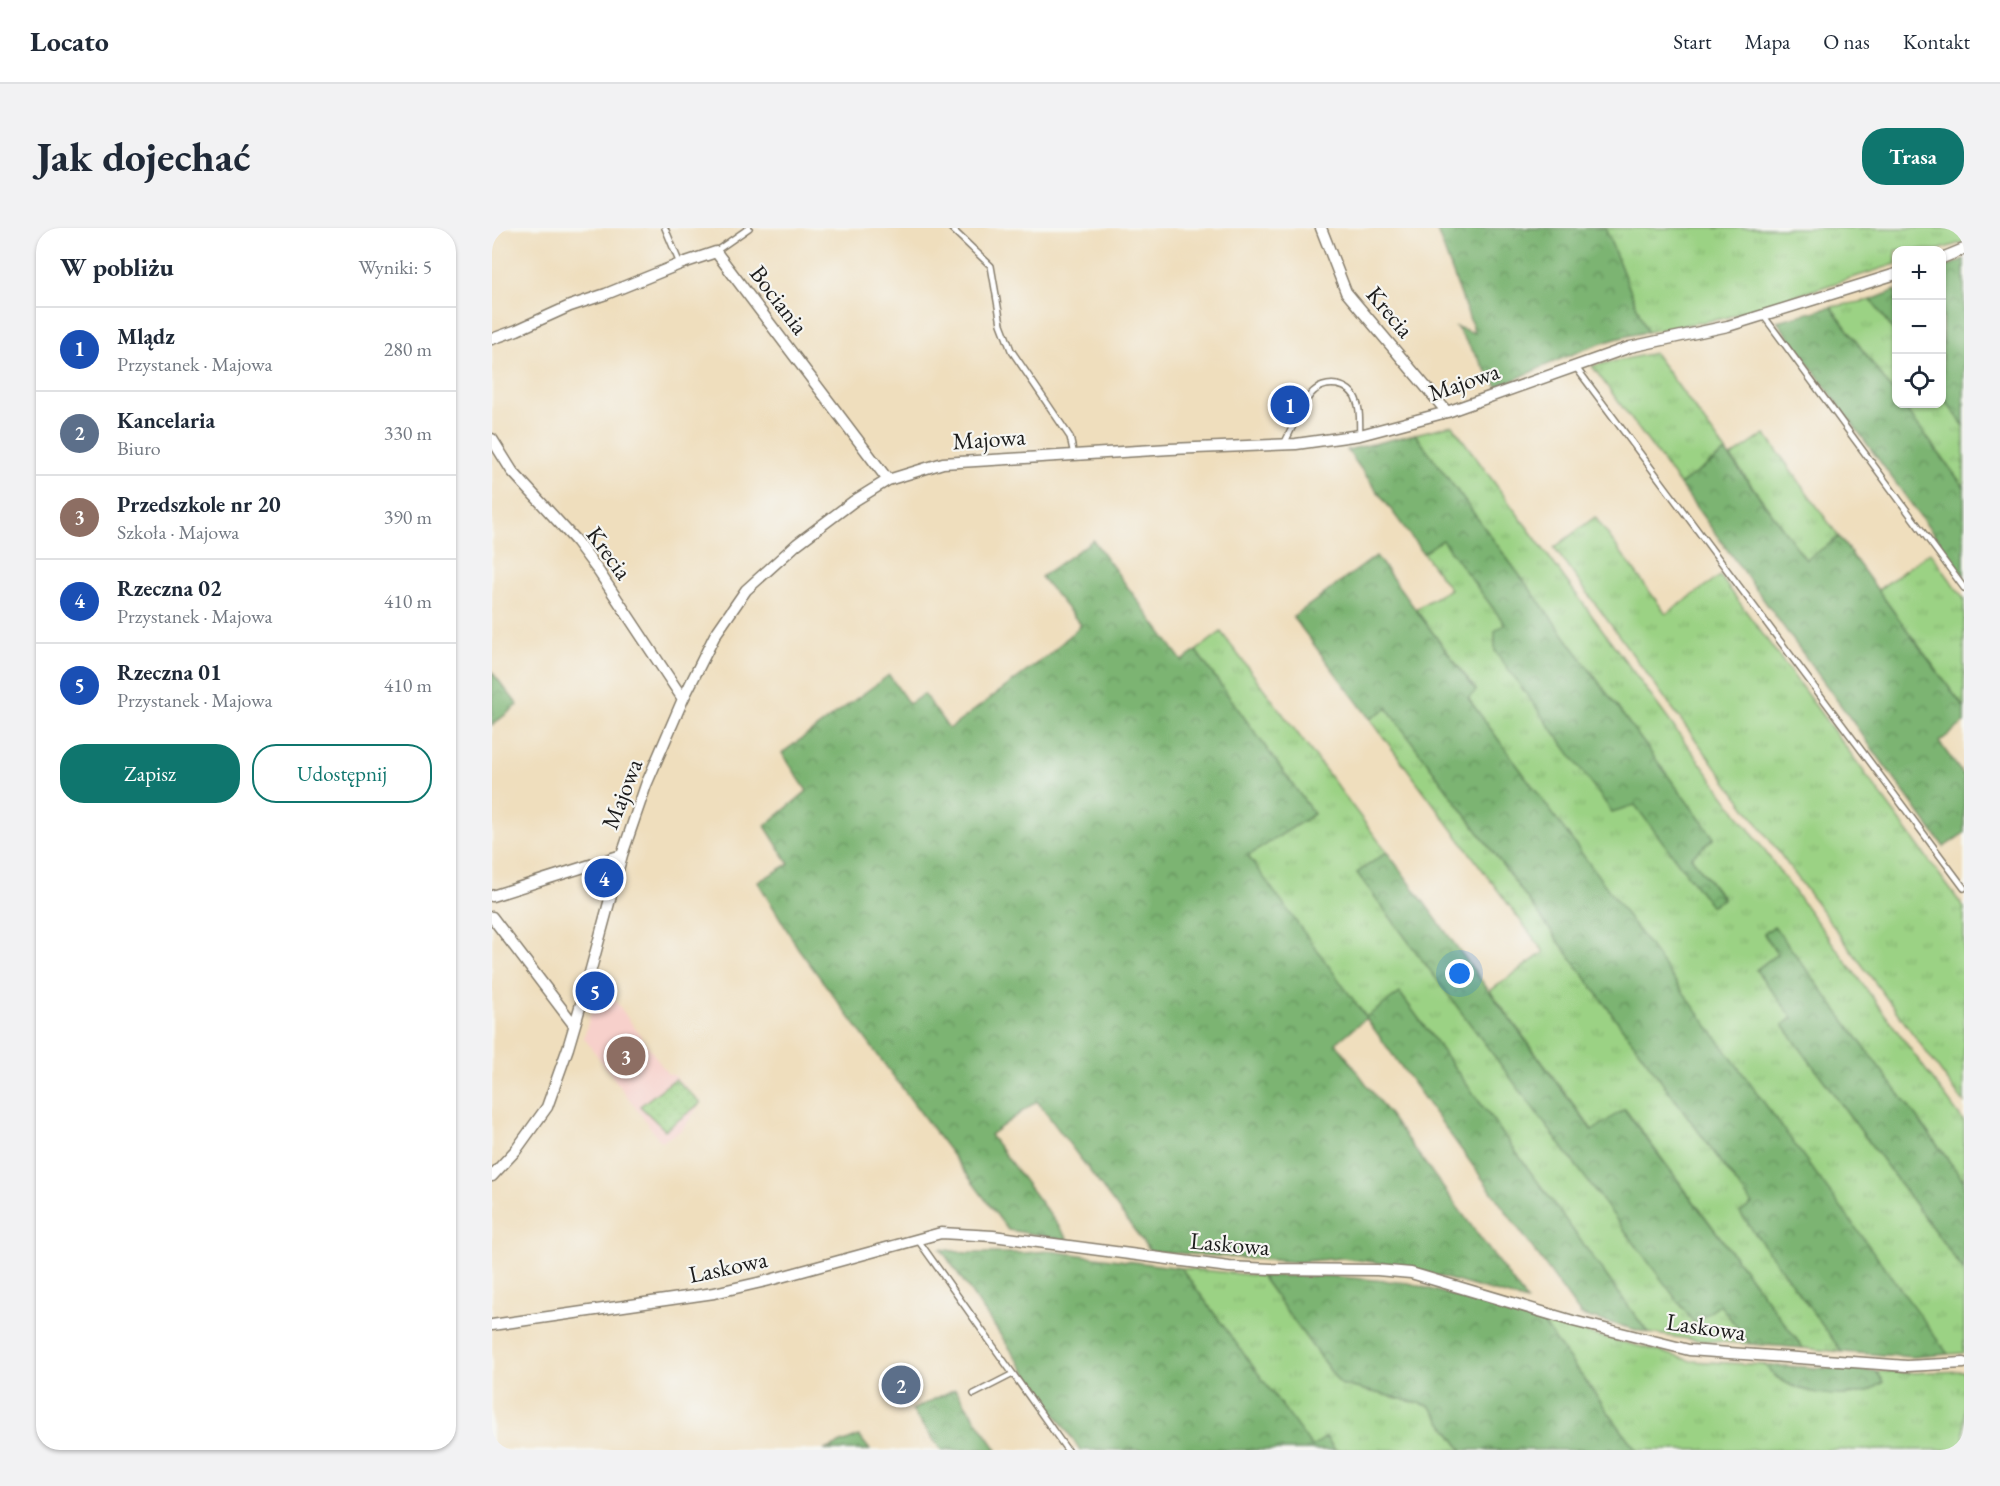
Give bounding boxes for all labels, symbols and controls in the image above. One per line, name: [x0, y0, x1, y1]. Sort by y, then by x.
text: Locato: [30, 23, 109, 59]
text: Start: [1673, 28, 1712, 55]
text: Mapa: [1745, 28, 1790, 55]
text: O nas: [1823, 28, 1870, 55]
text: Kontakt: [1903, 28, 1970, 55]
button: Trasa: [1862, 128, 1964, 185]
text: Jak dojechać: [36, 129, 250, 184]
map controls: [1892, 246, 1946, 408]
button: +: [1892, 246, 1946, 300]
text: W pobliżu: [60, 250, 174, 284]
text: Wyniki: 5: [359, 254, 432, 280]
street label: Bociania: [743, 259, 816, 341]
street label: Krecia: [1360, 279, 1421, 344]
button: −: [1892, 300, 1946, 354]
text: Mlądz: [117, 322, 175, 351]
text: 1: [74, 336, 85, 362]
text: 280 m: [384, 336, 432, 362]
text: Przystanek · Majowa: [117, 351, 272, 377]
button: locate: [1892, 354, 1946, 408]
street label: Majowa: [1424, 355, 1504, 408]
pin: 1: [1270, 382, 1310, 428]
text: Kancelaria: [117, 406, 215, 435]
text: 2: [74, 420, 85, 446]
text: 330 m: [384, 420, 432, 446]
street label: Majowa: [951, 420, 1027, 457]
text: Biuro: [117, 435, 161, 461]
text: Przedszkole nr 20: [117, 490, 281, 519]
text: 3: [74, 504, 85, 530]
text: 390 m: [384, 504, 432, 530]
text: Szkoła · Majowa: [117, 519, 239, 545]
street label: Krecia: [580, 520, 639, 586]
text: Rzeczna 02: [117, 574, 222, 603]
text: 4: [74, 588, 85, 614]
text: 410 m: [384, 588, 432, 614]
text: Przystanek · Majowa: [117, 603, 272, 629]
text: Rzeczna 01: [117, 658, 222, 687]
text: 5: [74, 672, 85, 698]
text: 410 m: [384, 672, 432, 698]
text: Przystanek · Majowa: [117, 687, 272, 713]
button: Zapisz: [60, 744, 240, 803]
button: Udostępnij: [252, 744, 432, 803]
street label: Majowa: [594, 754, 649, 833]
pin: 4: [584, 856, 624, 900]
your location: [1445, 959, 1474, 988]
pin: 5: [576, 968, 614, 1014]
pin: 3: [606, 1034, 646, 1078]
street label: Laskowa: [1189, 1225, 1272, 1262]
street label: Laskowa: [686, 1243, 771, 1290]
street label: Laskowa: [1664, 1306, 1748, 1347]
pin: 2: [882, 1362, 920, 1408]

